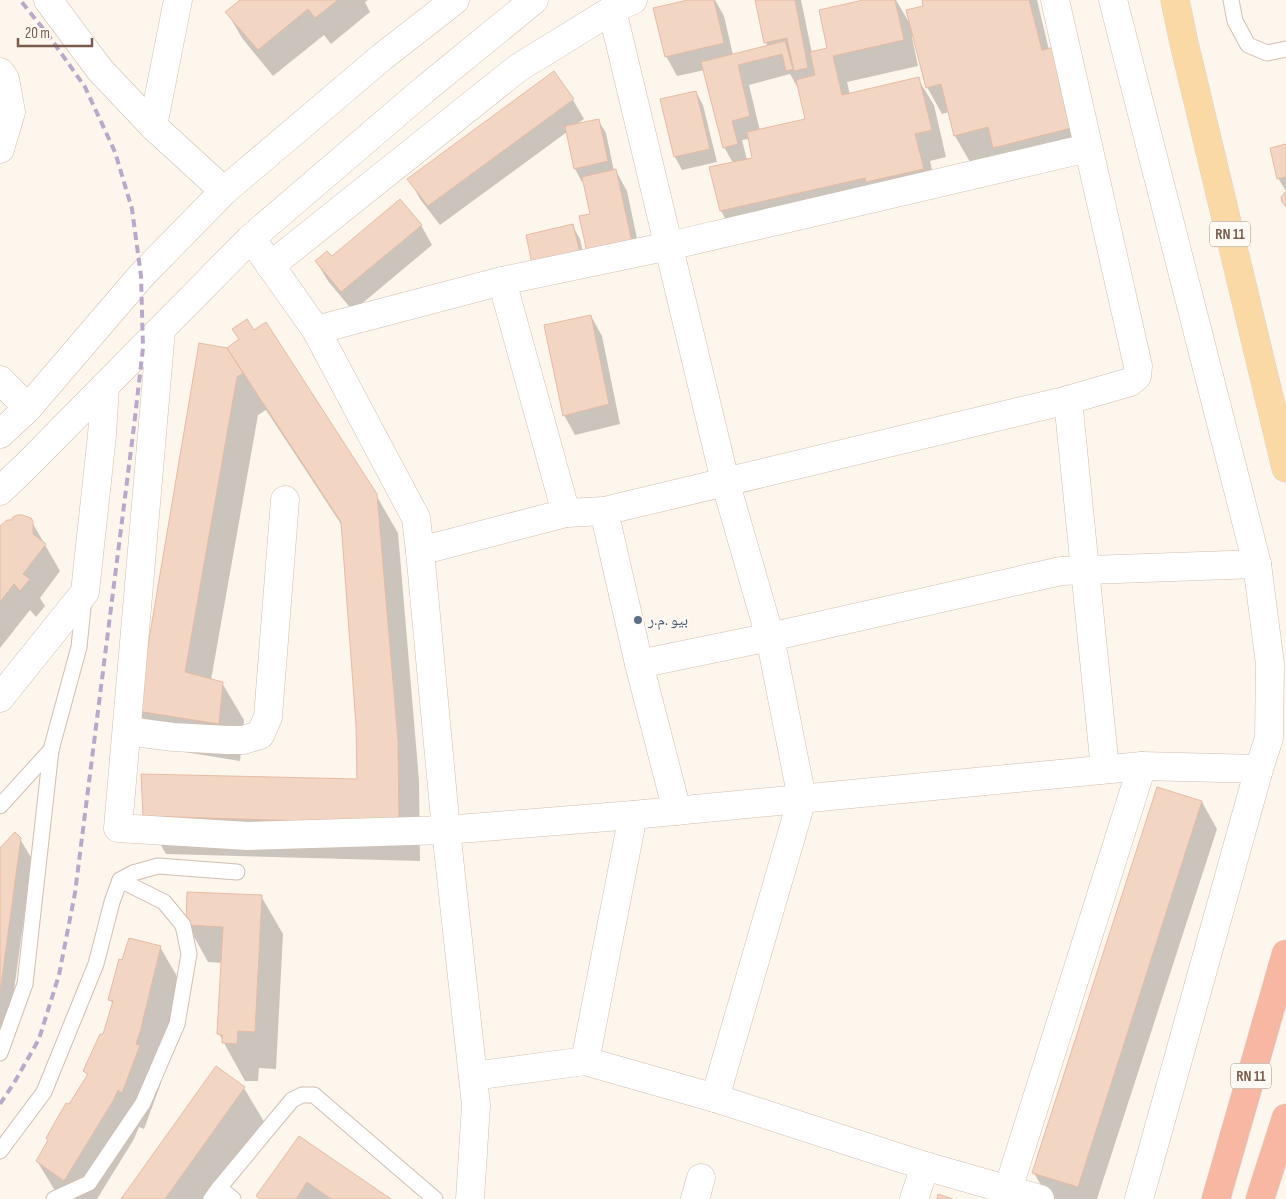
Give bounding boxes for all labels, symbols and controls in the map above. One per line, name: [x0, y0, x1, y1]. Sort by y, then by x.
scale bar: [18, 15, 91, 47]
text: 20 m: [25, 24, 50, 43]
road number: RN 11: [1210, 222, 1250, 246]
place label: بيو .م.ر: [647, 611, 688, 630]
marker: بيو .م.ر: [632, 614, 644, 626]
road number: RN 11: [1231, 1064, 1271, 1088]

